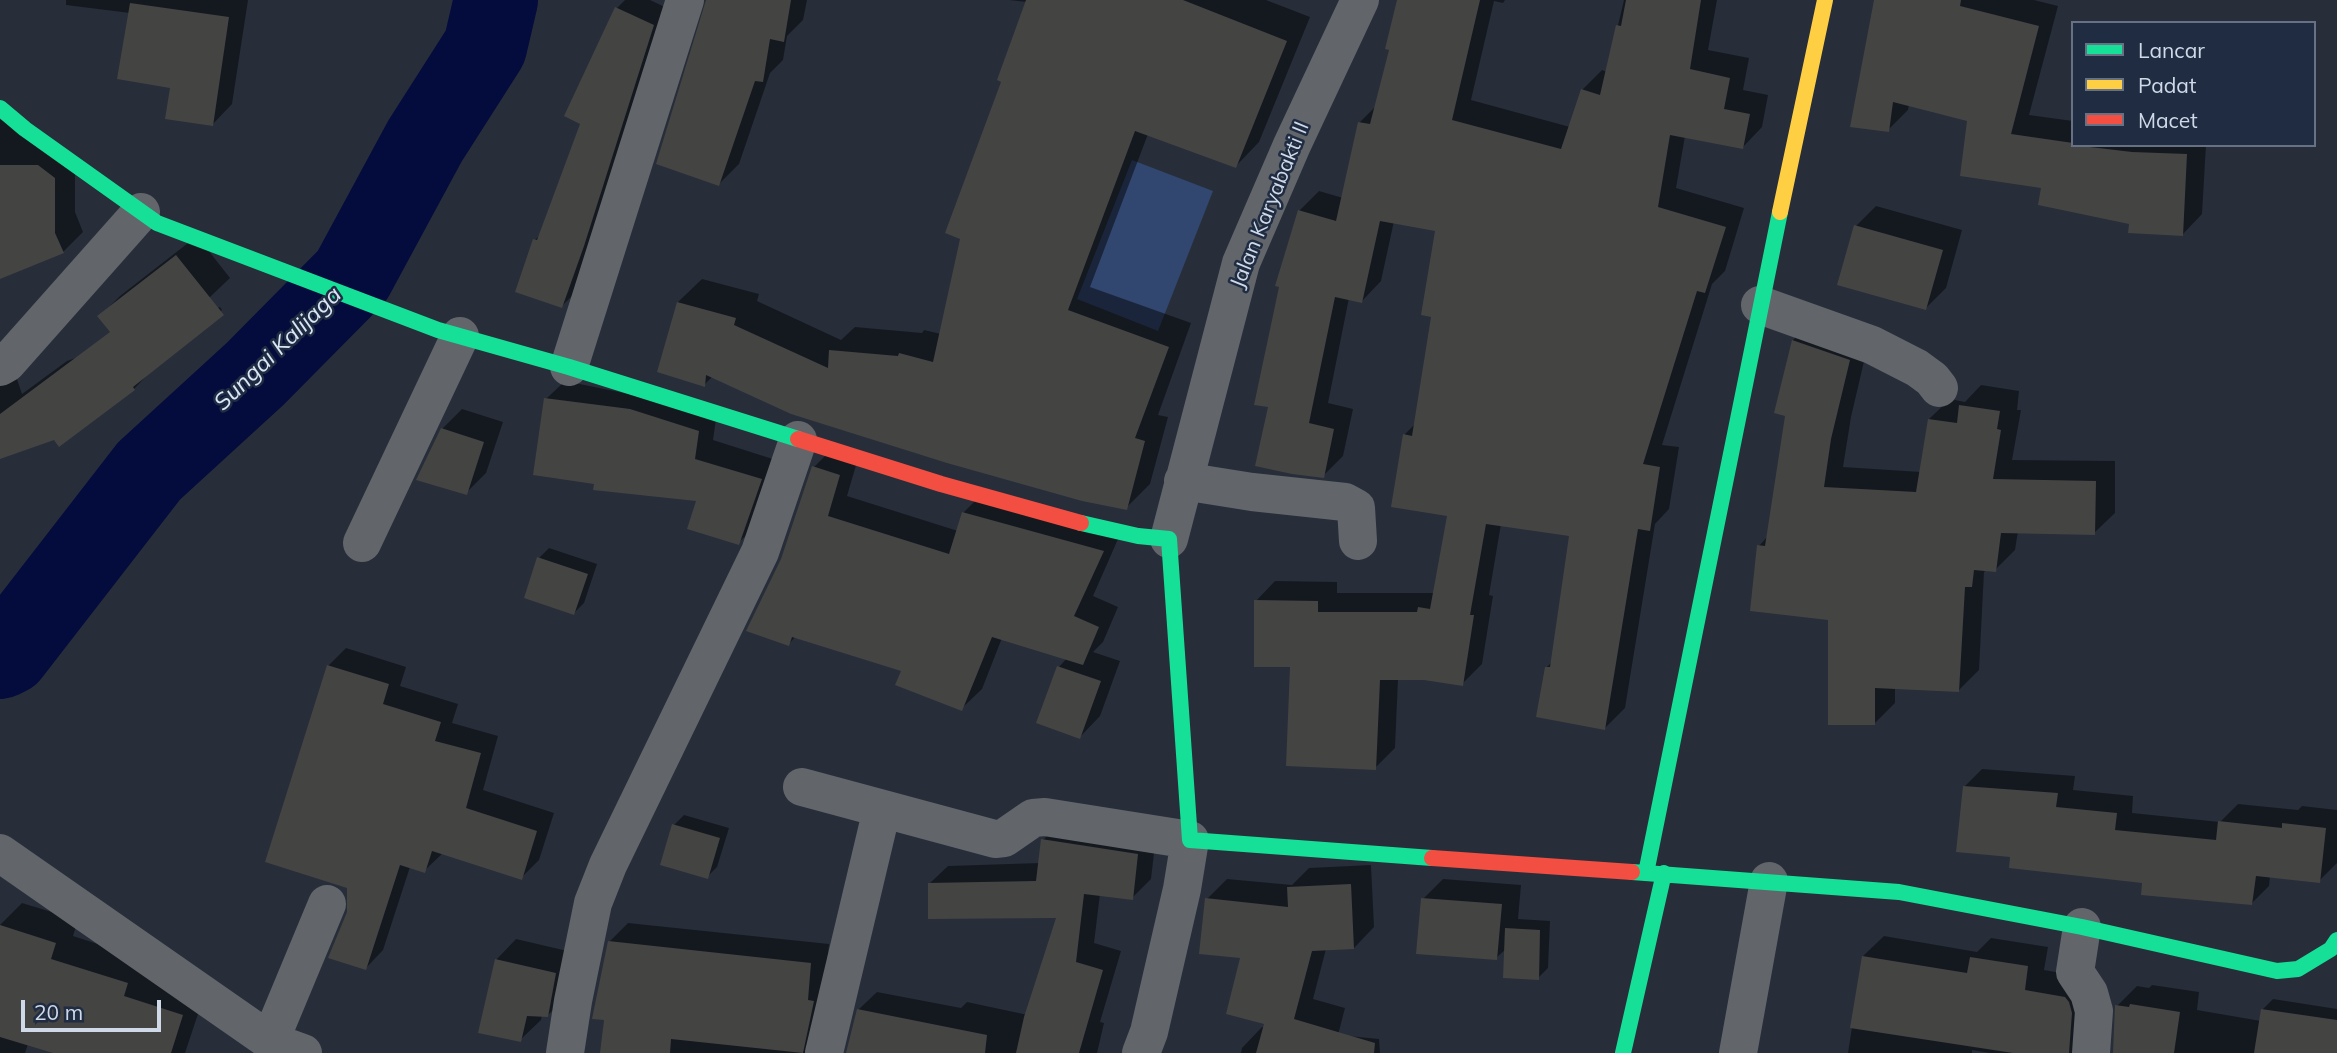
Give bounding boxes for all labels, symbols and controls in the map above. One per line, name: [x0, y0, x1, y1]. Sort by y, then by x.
legend: [2071, 21, 2316, 147]
text: Lancar: [2138, 37, 2205, 63]
text: Padat: [2138, 72, 2196, 98]
text: Macet: [2138, 107, 2198, 133]
street label: Jalan Karyabakti II: [1225, 118, 1315, 292]
water label: Sungai Kalijaga: [209, 281, 347, 417]
scale bar: [24, 986, 164, 1030]
text: 20 m: [34, 999, 83, 1025]

